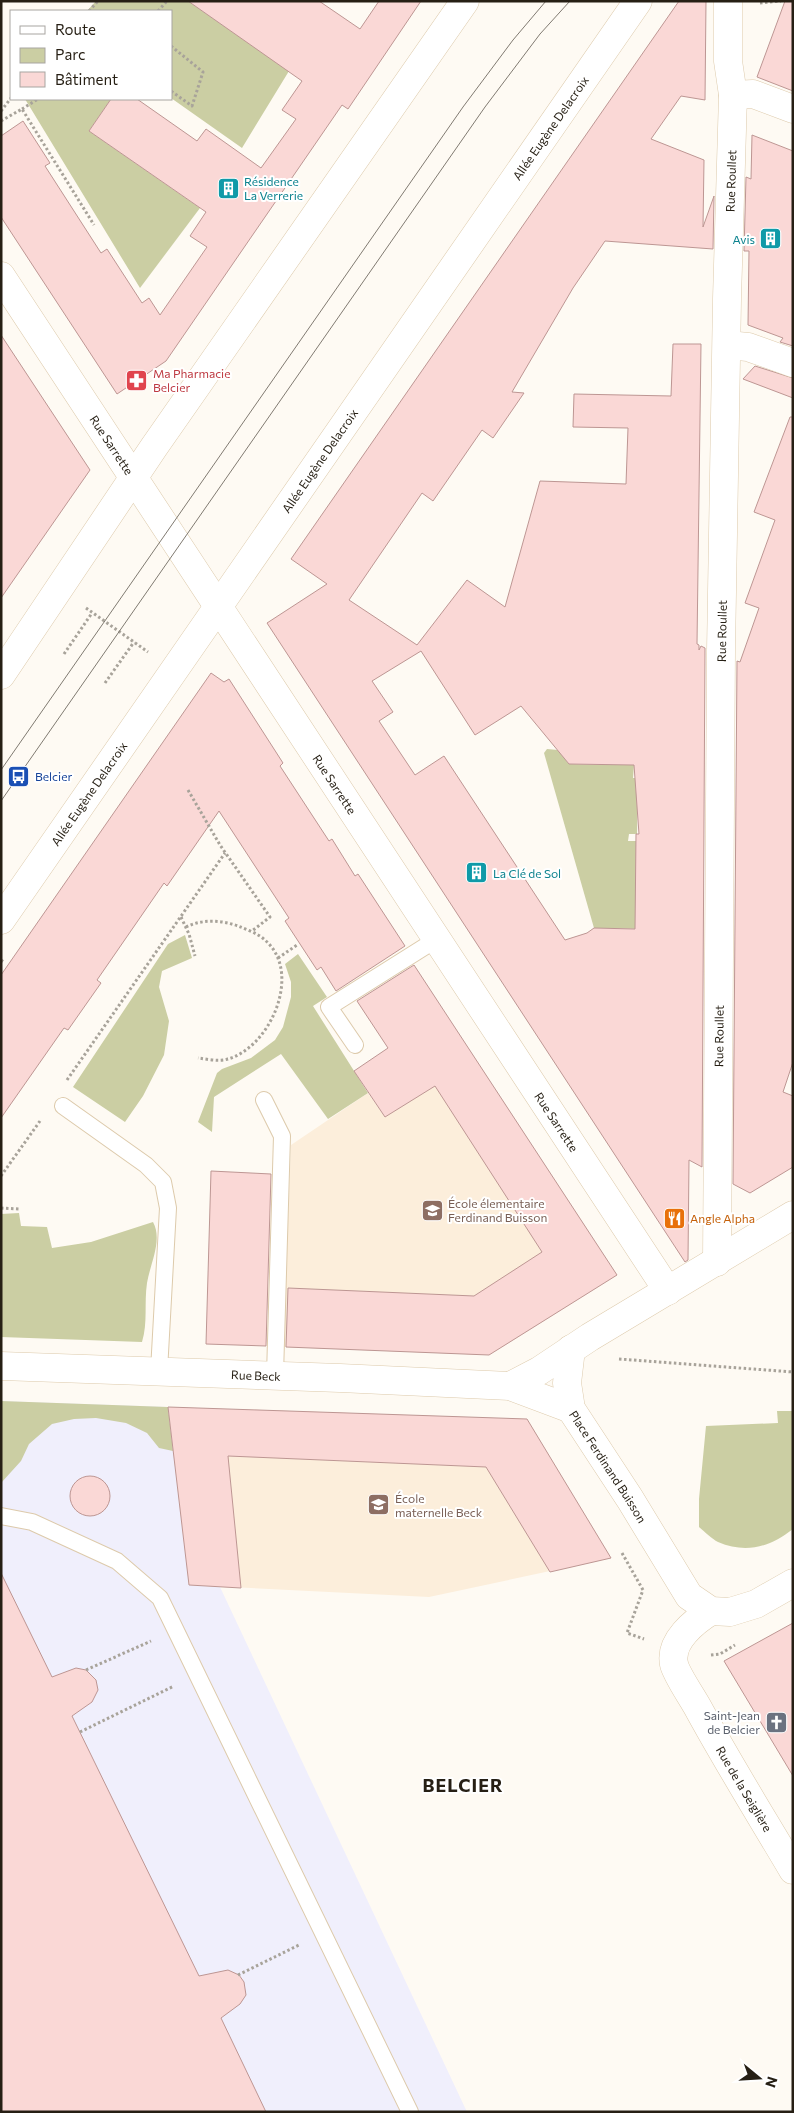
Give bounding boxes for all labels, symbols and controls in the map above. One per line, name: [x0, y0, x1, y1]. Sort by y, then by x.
legend: [10, 10, 172, 100]
text: Route: [55, 20, 96, 38]
text: Parc: [55, 45, 85, 63]
text: Bâtiment: [55, 70, 118, 88]
street label: Allée Eugène Delacroix: [509, 73, 591, 182]
street label: Rue Roullet: [723, 150, 738, 212]
place label: Résidence La Verrerie: [244, 174, 303, 202]
building icon: Résidence La Verrerie: [216, 176, 240, 200]
building icon: Avis: [759, 227, 783, 251]
place label: Avis: [732, 232, 755, 246]
place label: Ma Pharmacie Belcier: [153, 366, 231, 394]
pharmacy icon: Ma Pharmacie Belcier: [125, 368, 149, 392]
street label: Allée Eugène Delacroix: [279, 405, 361, 515]
street label: Rue Sarrette: [87, 412, 137, 477]
street label: Rue Roullet: [714, 600, 729, 662]
street label: Allée Eugène Delacroix: [48, 738, 130, 848]
street label: Rue Sarrette: [310, 752, 360, 817]
bus stop icon: Belcier: [7, 764, 31, 788]
place label: Belcier: [35, 769, 72, 783]
building icon: La Clé de Sol: [465, 861, 489, 885]
place label: La Clé de Sol: [493, 866, 561, 880]
street label: Rue Roullet: [711, 1005, 726, 1067]
street label: Rue Sarrette: [532, 1089, 581, 1154]
place label: École élementaire Ferdinand Buisson: [448, 1196, 547, 1224]
school or university icon: École élementaire Ferdinand Buisson: [420, 1198, 444, 1222]
restaurant icon: Angle Alpha: [662, 1206, 686, 1230]
place label: Angle Alpha: [690, 1211, 755, 1225]
street label: Rue Beck: [231, 1367, 282, 1383]
street label: Place Ferdinand Buisson: [567, 1408, 650, 1525]
place label: École maternelle Beck: [395, 1491, 483, 1519]
school or university icon: École maternelle Beck: [367, 1493, 391, 1517]
place label: Saint-Jean de Belcier: [704, 1708, 760, 1736]
church icon: Saint-Jean de Belcier: [764, 1710, 788, 1734]
street label: Rue de la Seiglière: [714, 1744, 775, 1834]
district label: BELCIER: [423, 1774, 503, 1796]
north arrow: [734, 2053, 784, 2103]
text: N: [762, 2075, 782, 2090]

